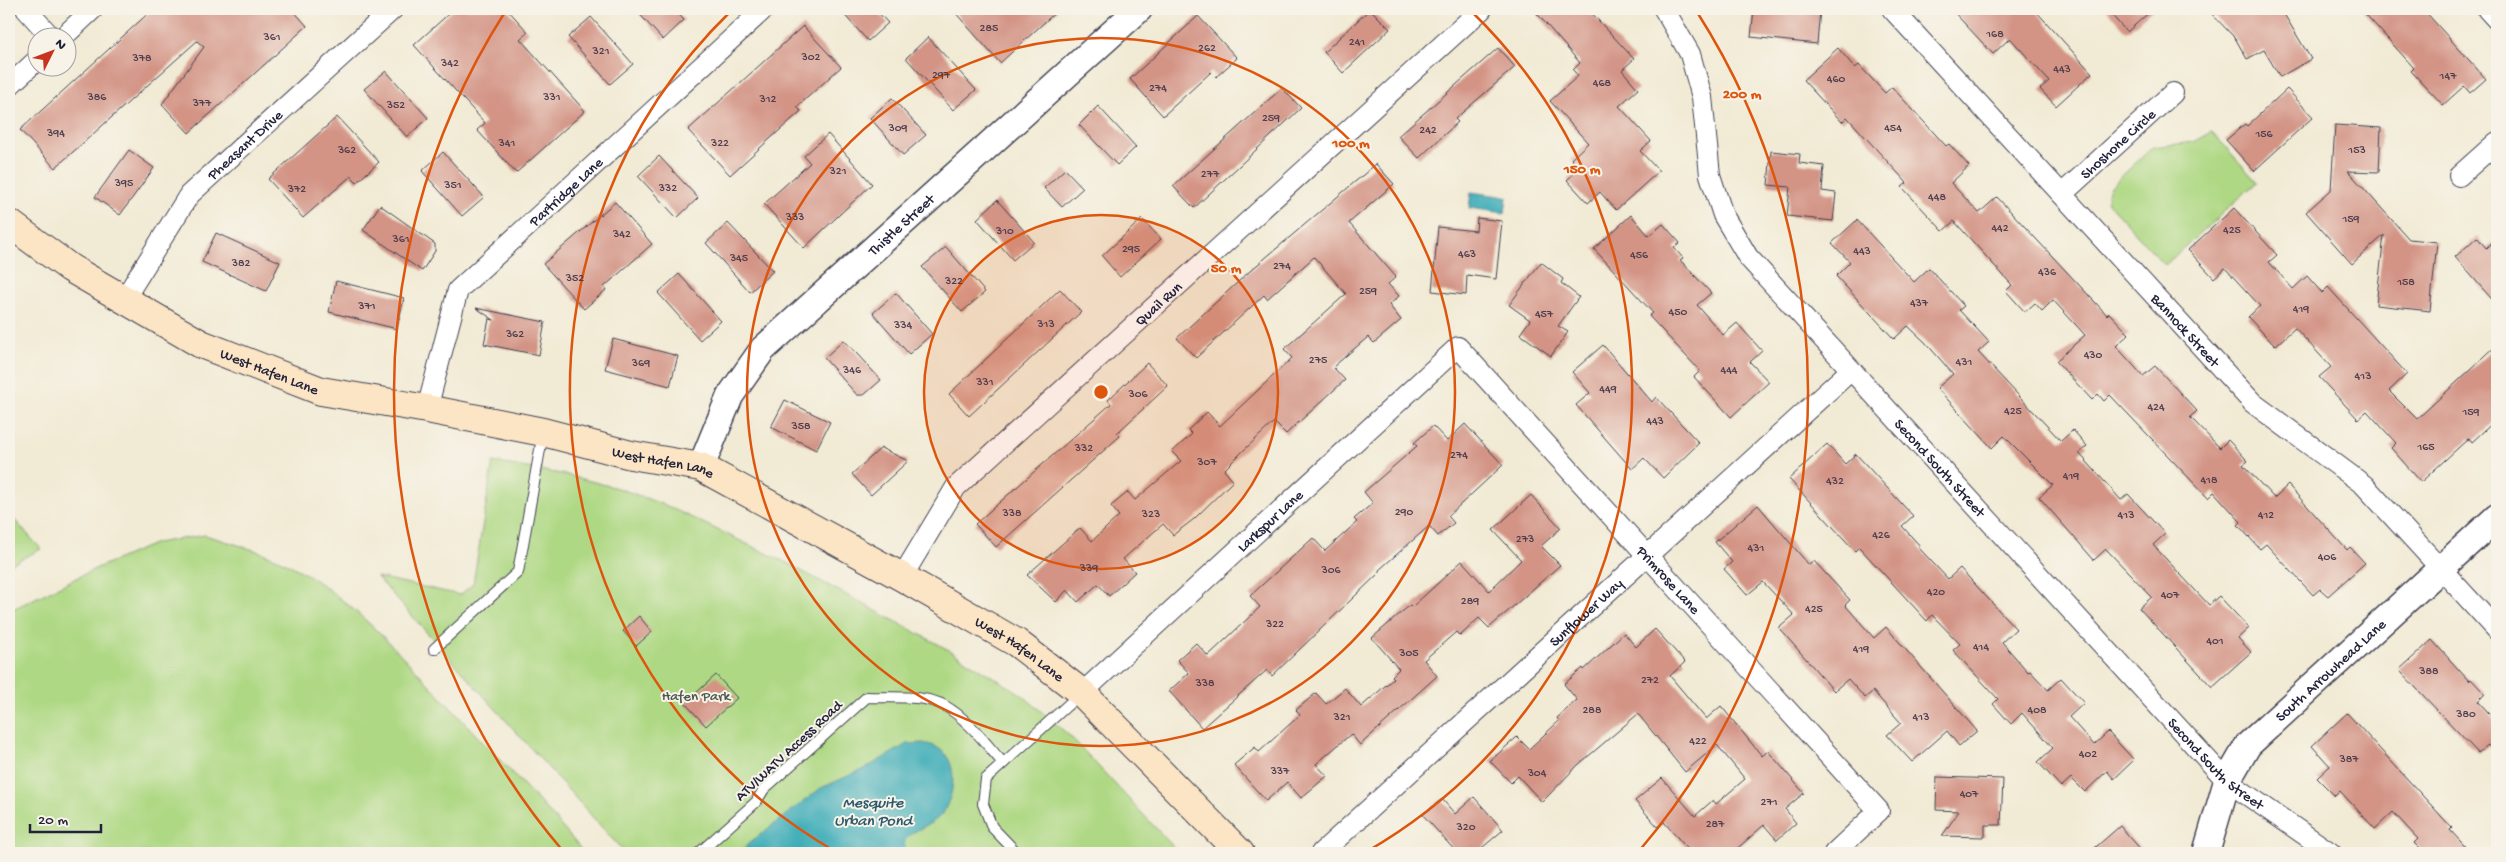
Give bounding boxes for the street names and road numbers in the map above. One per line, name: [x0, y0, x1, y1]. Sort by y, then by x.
street label: Shoshone Circle: [2077, 106, 2160, 184]
street label: Pheasant Drive: [204, 107, 288, 185]
street label: Partridge Lane: [525, 154, 608, 232]
street label: Thistle Street: [864, 190, 941, 261]
street label: Quail Run: [1132, 279, 1187, 331]
street label: Bannock Street: [2146, 290, 2224, 373]
street label: West Hafen Lane: [217, 345, 321, 400]
street label: Second South Street: [1889, 416, 1989, 523]
street label: West Hafen Lane: [610, 443, 717, 484]
street label: Larkspur Lane: [1234, 487, 1308, 557]
street label: Primrose Lane: [1631, 542, 1703, 619]
street label: Sunflower Way: [1546, 575, 1628, 652]
street label: West Hafen Lane: [971, 614, 1067, 687]
street label: South Arrowhead Lane: [2272, 616, 2391, 726]
street label: ATV/WATV Access Road: [732, 696, 848, 806]
street label: Second South Street: [2163, 715, 2268, 816]

